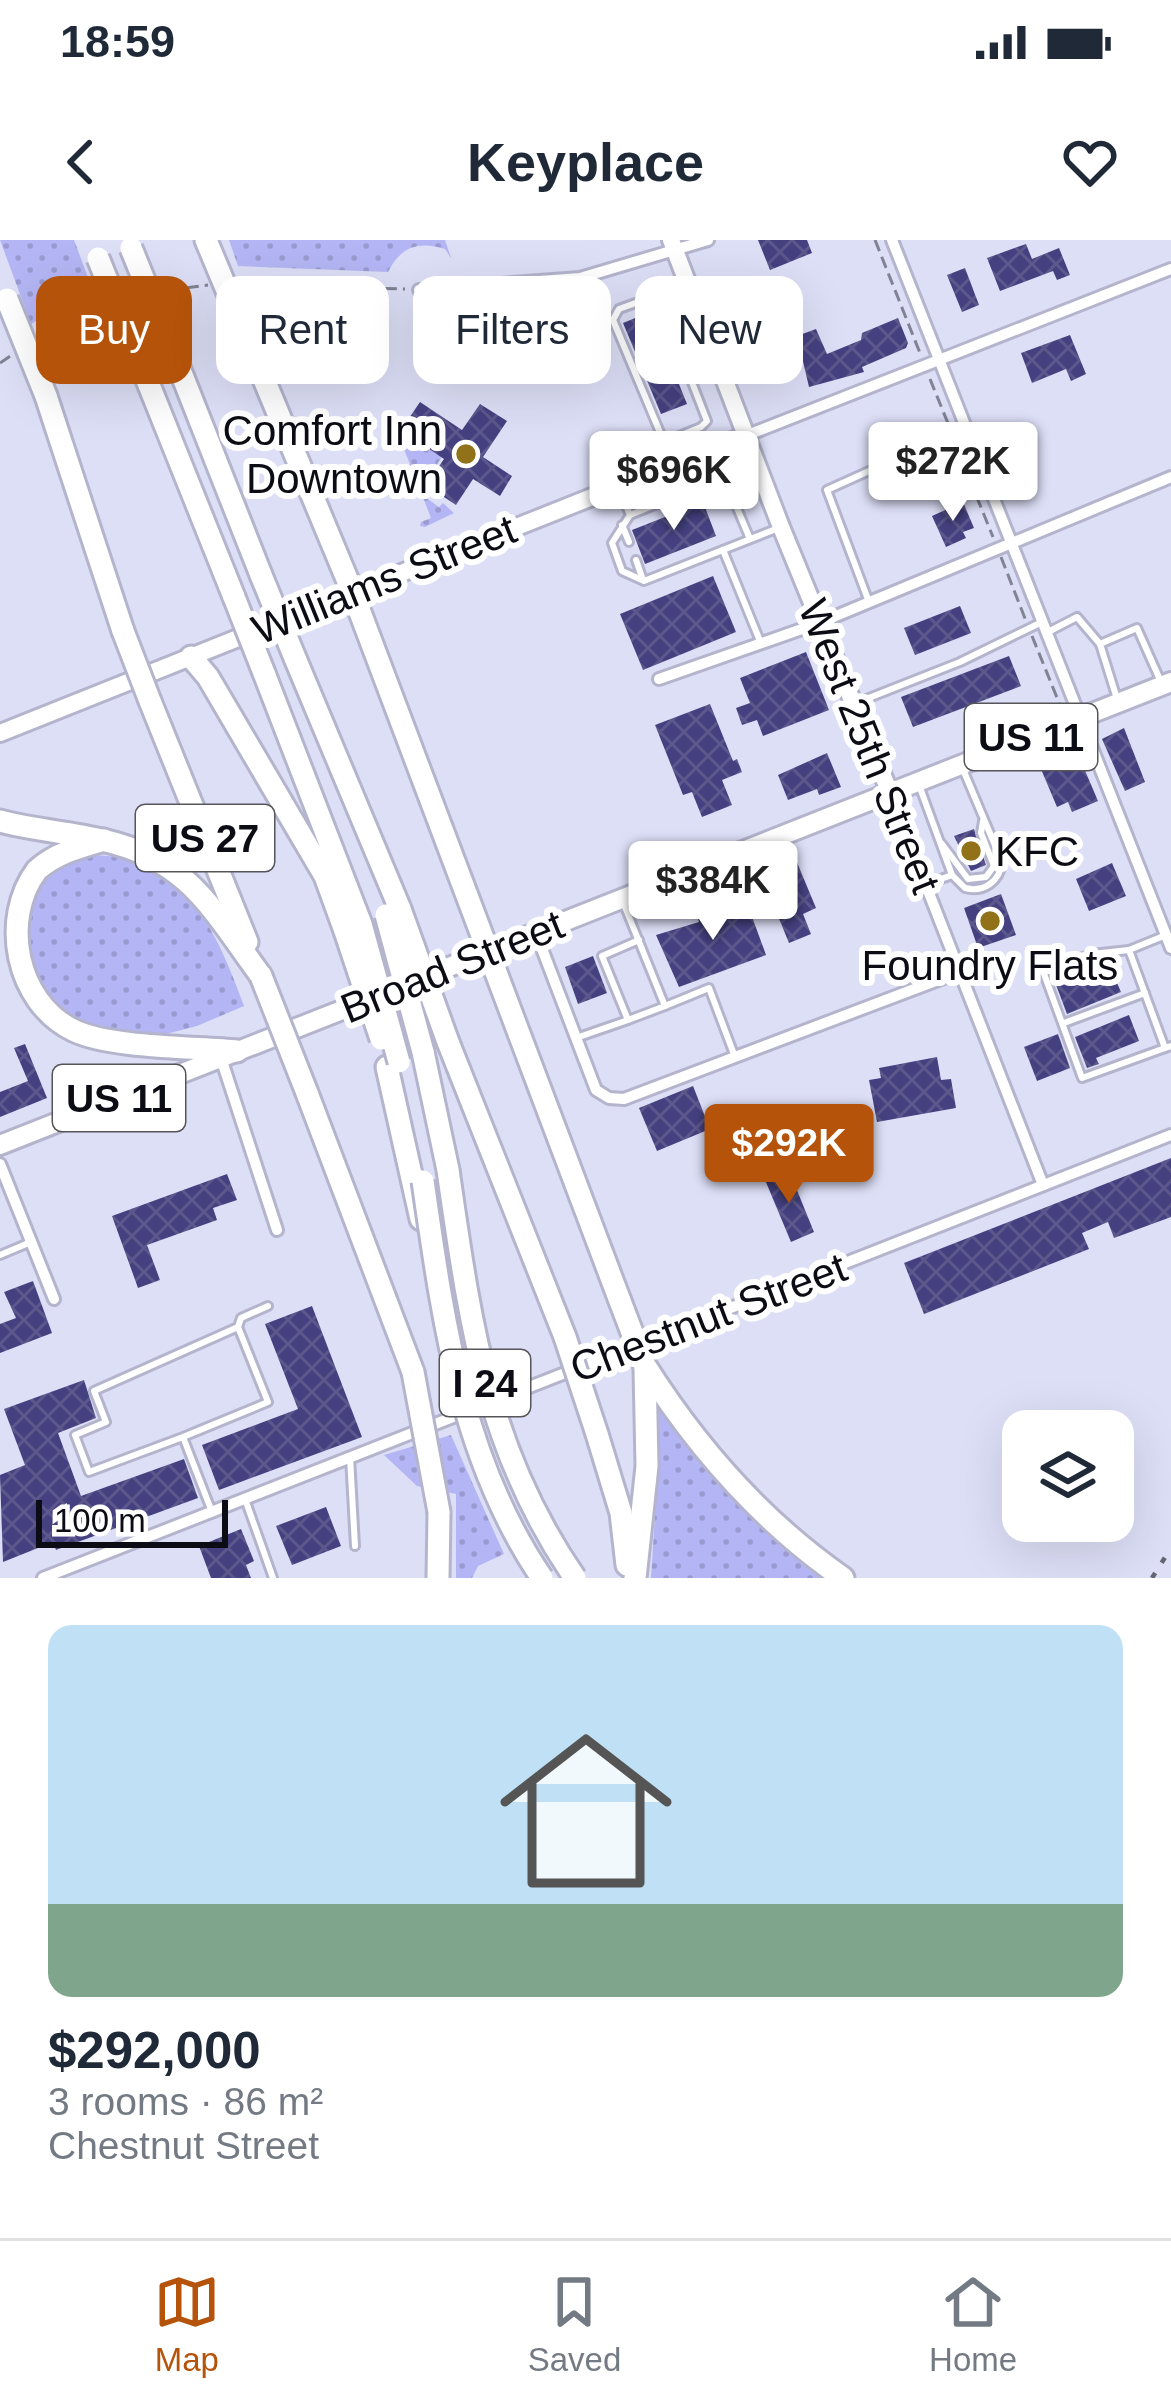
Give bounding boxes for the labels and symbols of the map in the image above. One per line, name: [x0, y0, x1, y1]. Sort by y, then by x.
place label: Comfort Inn Downtown: [223, 407, 442, 502]
pin: $272K: [869, 422, 1037, 524]
pin: $696K: [590, 431, 758, 533]
marker: Comfort Inn Downtown: [453, 441, 479, 467]
street label: Williams Street: [246, 505, 523, 654]
street label: West 25th Street: [789, 593, 950, 900]
road number: US 11: [965, 704, 1097, 770]
road number: US 27: [136, 805, 274, 871]
place label: KFC: [995, 828, 1079, 875]
marker: KFC: [958, 838, 984, 864]
pin: $384K: [629, 841, 797, 943]
street label: Broad Street: [334, 900, 571, 1032]
marker: Foundry Flats: [977, 908, 1003, 934]
place label: Foundry Flats: [862, 942, 1118, 989]
road number: US 11: [53, 1065, 185, 1131]
pin: $292K: [705, 1104, 873, 1206]
street label: Chestnut Street: [564, 1243, 853, 1392]
road number: I 24: [440, 1350, 530, 1416]
scale bar: [36, 1494, 228, 1547]

